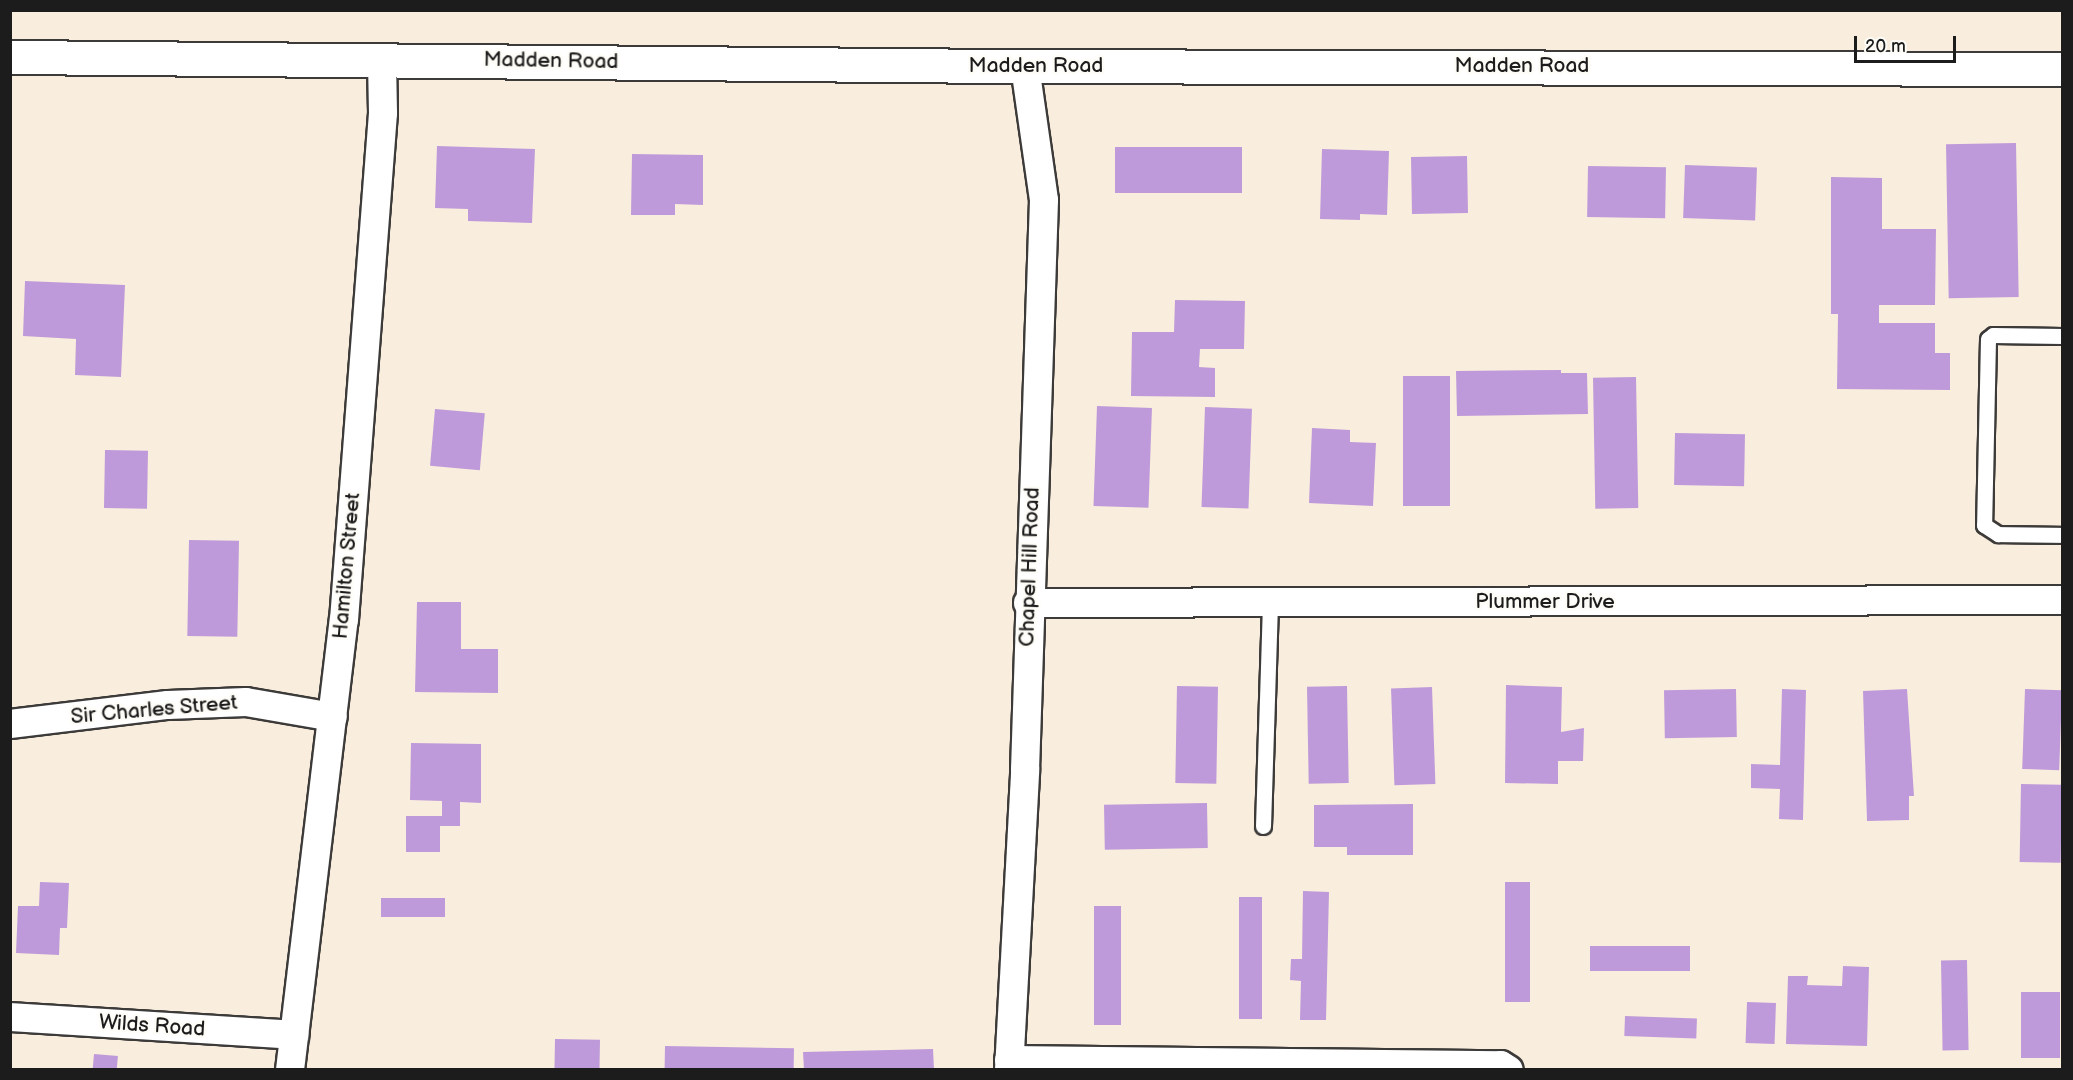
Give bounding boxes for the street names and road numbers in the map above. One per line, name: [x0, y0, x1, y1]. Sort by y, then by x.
street label: Madden Road: [483, 47, 619, 75]
street label: Madden Road: [969, 53, 1103, 79]
street label: Madden Road: [1455, 53, 1589, 79]
street label: Chapel Hill Road: [1015, 487, 1045, 647]
street label: Hamilton Street: [328, 492, 366, 640]
street label: Plummer Drive: [1475, 589, 1615, 615]
street label: Sir Charles Street: [69, 690, 239, 730]
street label: Wilds Road: [98, 1010, 206, 1042]

